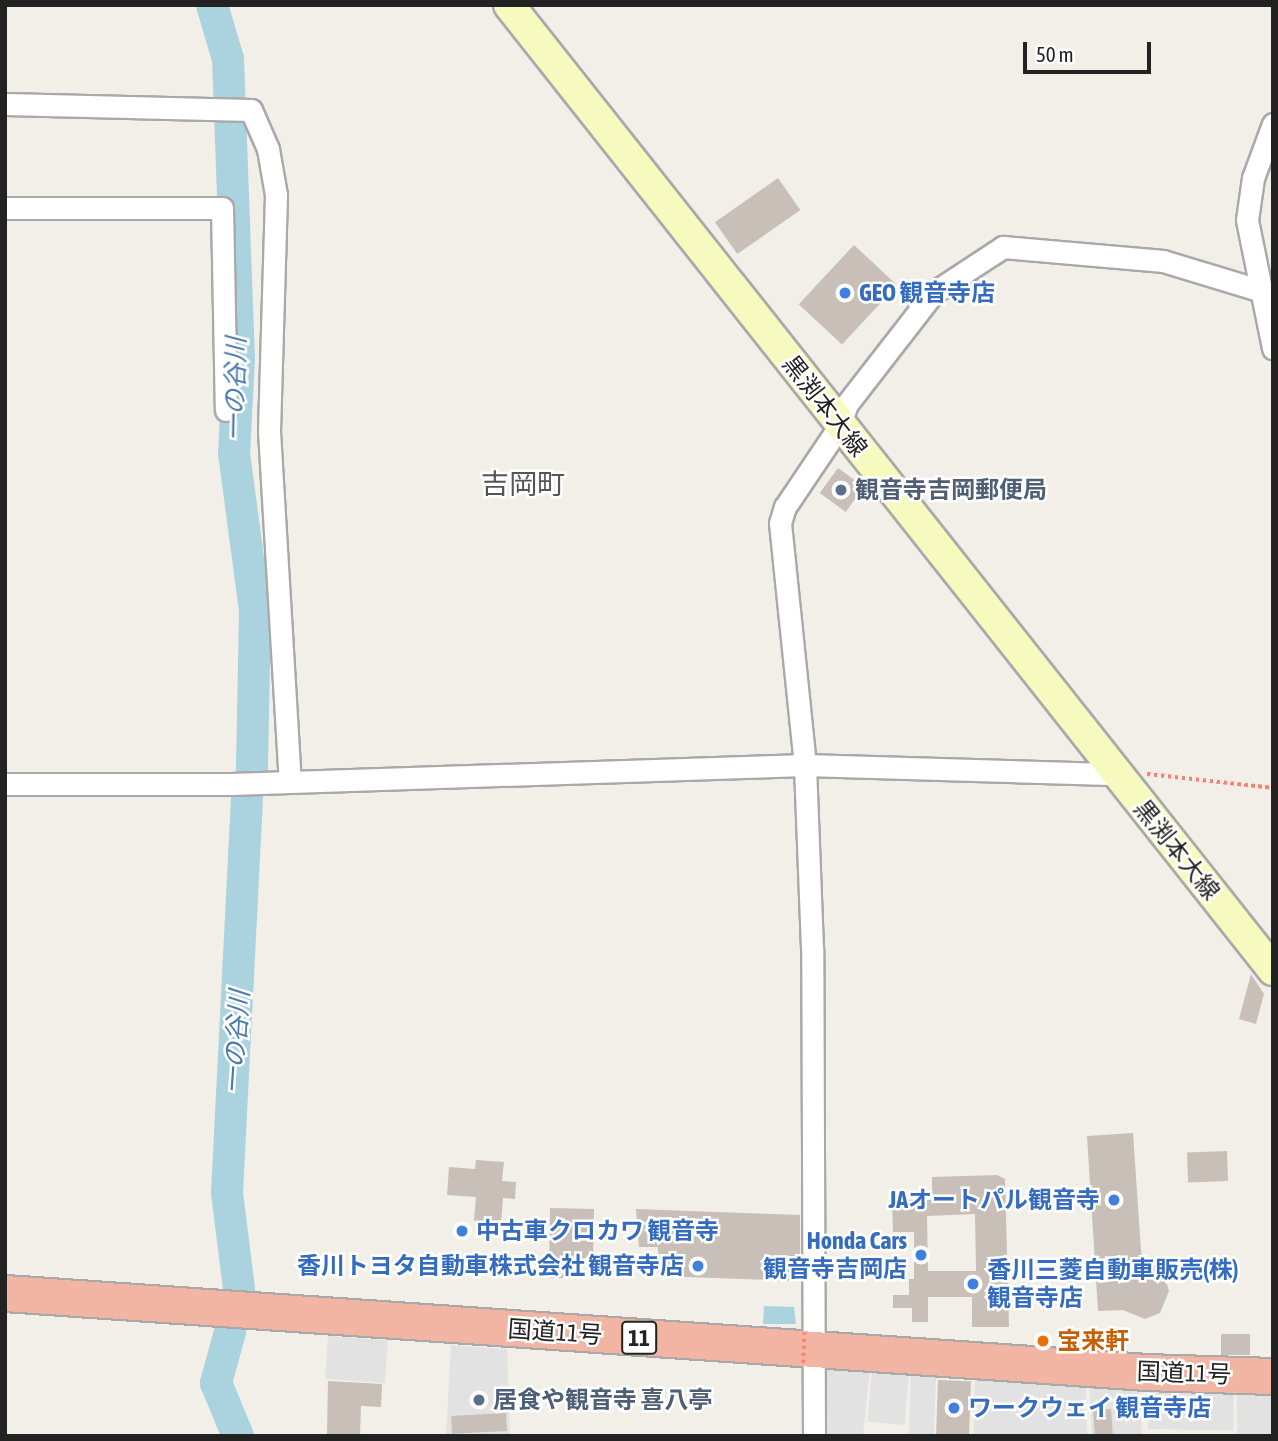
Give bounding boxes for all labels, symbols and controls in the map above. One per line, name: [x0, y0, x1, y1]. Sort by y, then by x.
scale bar: [1026, 28, 1154, 72]
text: 50 m: [1036, 42, 1074, 66]
place label: GEO 観音寺店: [859, 279, 995, 307]
marker: GEO 観音寺店: [837, 285, 853, 301]
water label: 一の谷川: [219, 337, 253, 441]
street label: 黒渕本大線: [777, 350, 873, 462]
district label: 吉岡町: [481, 467, 565, 501]
place label: 観音寺吉岡郵便局: [855, 476, 1047, 504]
marker: 観音寺吉岡郵便局: [833, 482, 849, 498]
street label: 黒渕本大線: [1128, 794, 1226, 906]
water label: 一の谷川: [218, 989, 256, 1095]
place label: JAオートパル観音寺: [889, 1186, 1100, 1214]
marker: JAオートパル観音寺: [1106, 1192, 1122, 1208]
place label: 中古車クロカワ 観音寺: [476, 1217, 719, 1245]
marker: 中古車クロカワ 観音寺: [454, 1223, 470, 1239]
place label: Honda Cars 観音寺吉岡店: [763, 1227, 907, 1283]
marker: Honda Cars 観音寺吉岡店: [913, 1247, 929, 1263]
place label: 香川トヨタ自動車株式会社 観音寺店: [297, 1252, 684, 1280]
place label: 香川三菱自動車販売(株) 観音寺店: [987, 1256, 1239, 1312]
marker: 香川トヨタ自動車株式会社 観音寺店: [690, 1258, 706, 1274]
marker: 香川三菱自動車販売(株) 観音寺店: [965, 1276, 981, 1292]
street label: 国道11号: [507, 1314, 603, 1350]
road number: 11: [620, 1318, 658, 1358]
place label: 宝来軒: [1057, 1327, 1129, 1355]
marker: 宝来軒: [1035, 1333, 1051, 1349]
street label: 国道11号: [1136, 1357, 1232, 1389]
place label: 居食や観音寺 喜八亭: [493, 1386, 712, 1414]
marker: 居食や観音寺 喜八亭: [471, 1392, 487, 1408]
place label: ワークウェイ 観音寺店: [968, 1394, 1211, 1422]
marker: ワークウェイ 観音寺店: [946, 1400, 962, 1416]

